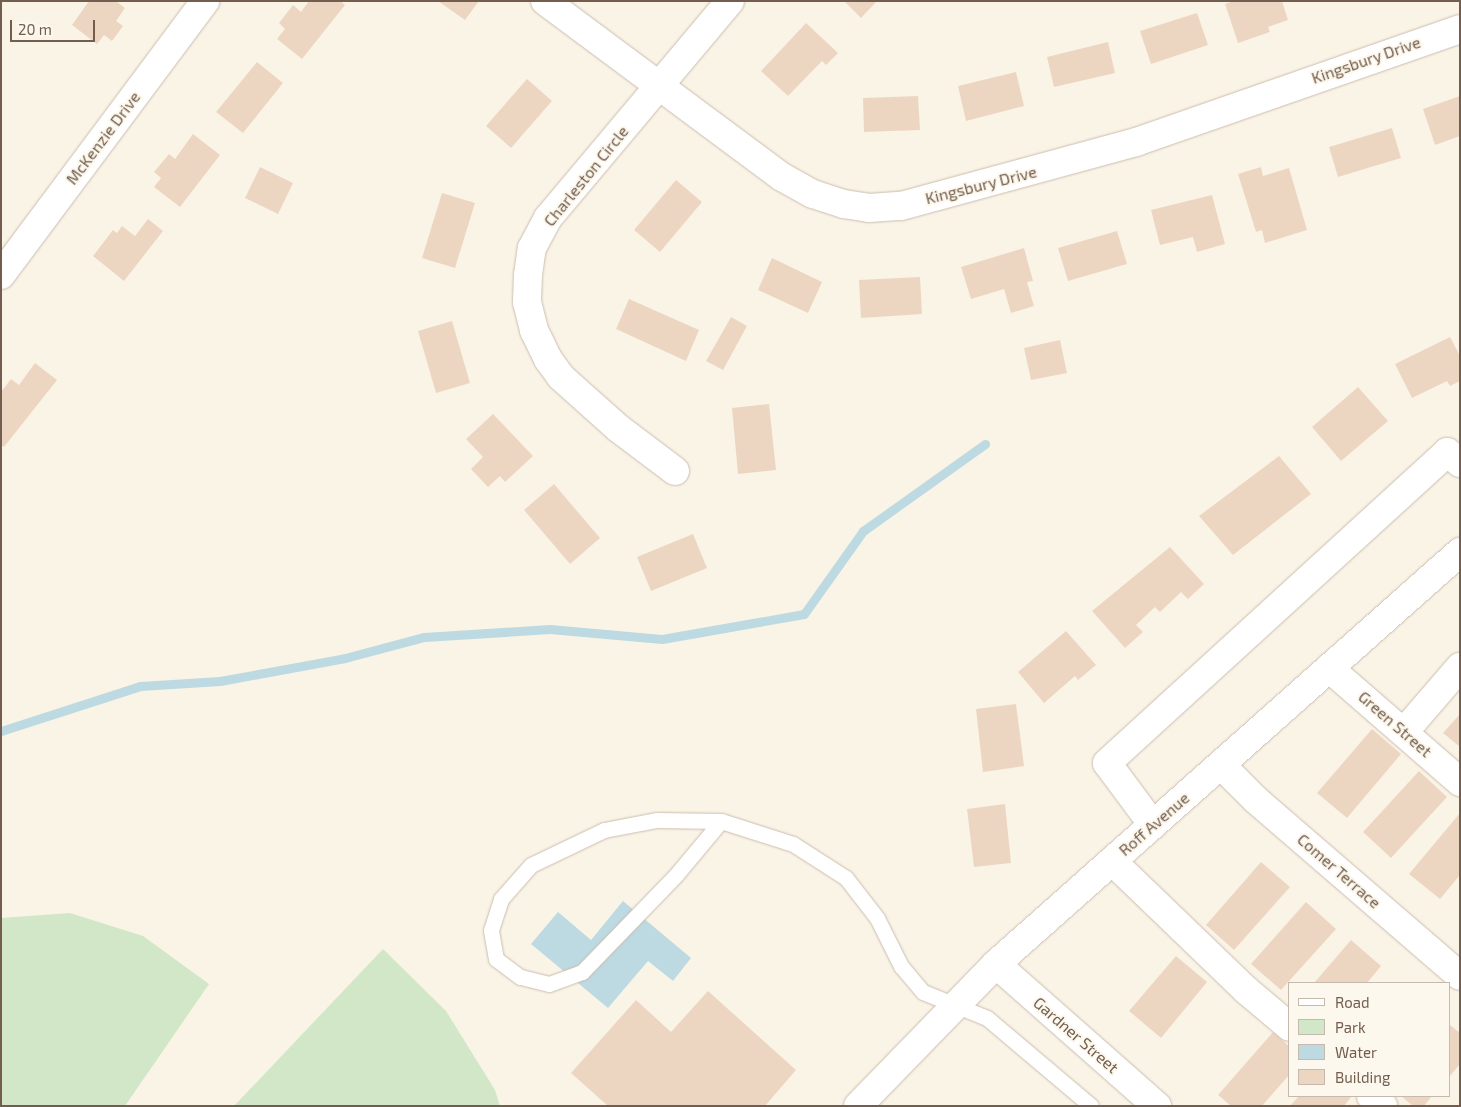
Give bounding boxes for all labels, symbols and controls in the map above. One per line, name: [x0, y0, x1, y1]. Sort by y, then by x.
scale bar: [12, 10, 98, 42]
text: 20 m: [18, 20, 52, 38]
street label: Kingsbury Drive: [1309, 32, 1423, 88]
street label: McKenzie Drive: [62, 88, 144, 188]
street label: Charleston Circle: [540, 122, 632, 230]
street label: Kingsbury Drive: [923, 162, 1039, 208]
street label: Green Street: [1354, 687, 1436, 761]
street label: Roff Avenue: [1115, 788, 1193, 860]
street label: Comer Terrace: [1293, 829, 1385, 913]
legend: [1288, 982, 1451, 1097]
street label: Gardner Street: [1029, 993, 1123, 1077]
text: Road: [1335, 993, 1370, 1011]
text: Park: [1335, 1018, 1366, 1036]
text: Water: [1335, 1043, 1377, 1061]
text: Building: [1335, 1068, 1390, 1086]

